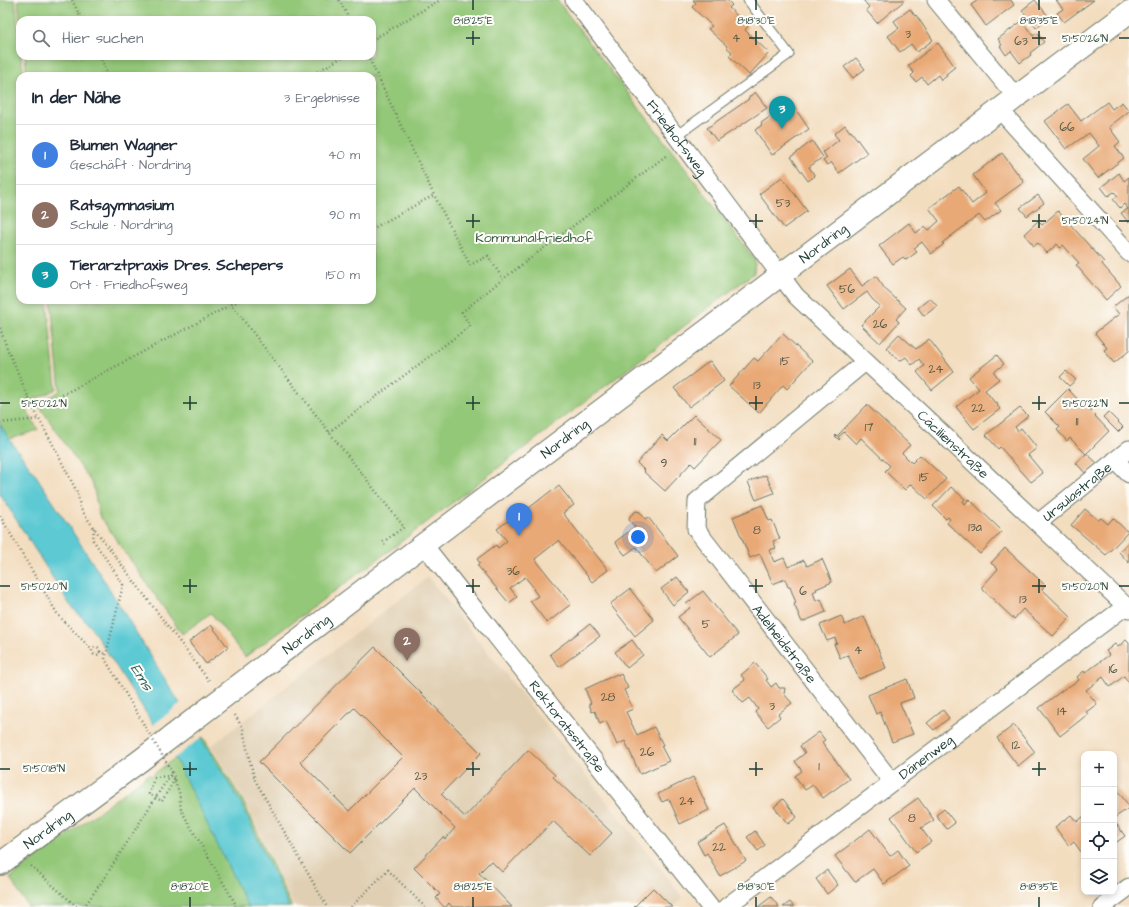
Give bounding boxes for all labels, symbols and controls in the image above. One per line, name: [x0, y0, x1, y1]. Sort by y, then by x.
text: 8°18'25"E: [453, 14, 493, 28]
text: 8°18'30"E: [737, 14, 775, 28]
text: 8°18'35"E: [1020, 14, 1058, 28]
search box: [16, 16, 376, 60]
house number: 3: [905, 26, 911, 43]
icon: search: [30, 27, 52, 49]
text: Hier suchen: [62, 28, 143, 49]
house number: 4: [732, 30, 740, 47]
text: 51°50'26"N: [1062, 32, 1108, 46]
house number: 63: [1014, 33, 1028, 50]
text: In der Nähe: [32, 86, 121, 110]
text: 3 Ergebnisse: [284, 89, 360, 107]
street label: Friedhofsweg: [641, 96, 712, 180]
pin: 3: [769, 96, 795, 129]
house number: 66: [1059, 119, 1075, 136]
text: Blumen Wagner: [70, 135, 177, 156]
text: 1: [44, 146, 46, 164]
text: 40 m: [328, 146, 360, 164]
text: Geschäft · Nordring: [70, 156, 191, 174]
text: Ratsgymnasium: [70, 195, 174, 216]
house number: 53: [776, 195, 790, 212]
text: 2: [41, 206, 49, 224]
text: 90 m: [329, 206, 360, 224]
text: 51°50'24"N: [1062, 214, 1108, 228]
text: Schule · Nordring: [70, 216, 173, 234]
street label: Nordring: [795, 219, 852, 269]
park label: Kommunalfriedhof: [475, 228, 593, 248]
text: Tierarztpraxis Dres. Schepers: [70, 255, 283, 276]
text: 3: [42, 266, 48, 284]
text: 150 m: [326, 266, 360, 284]
text: Ort · Friedhofsweg: [70, 276, 187, 294]
house number: 56: [839, 281, 855, 298]
house number: 26: [873, 316, 888, 333]
house number: 15: [780, 353, 791, 370]
house number: 24: [928, 361, 944, 378]
house number: 13: [753, 377, 761, 394]
text: 51°50'22"N: [21, 397, 67, 411]
text: 51°50'22"N: [1062, 397, 1108, 411]
house number: 22: [971, 400, 985, 417]
street label: Cäcilienstraße: [912, 406, 993, 484]
house number: 11: [1075, 413, 1079, 430]
street label: Nordring: [537, 414, 593, 464]
house number: 17: [865, 419, 874, 436]
house number: 11: [693, 433, 697, 450]
house number: 9: [661, 455, 668, 472]
street label: Ursulastraße: [1038, 458, 1117, 527]
house number: 15: [919, 469, 930, 486]
pin: 1: [506, 503, 532, 536]
house number: 13a: [968, 519, 982, 536]
house number: 8: [753, 522, 761, 539]
your location: [628, 527, 648, 547]
house number: 36: [506, 563, 520, 580]
text: 51°50'20"N: [21, 580, 67, 594]
text: 51°50'20"N: [1062, 580, 1108, 594]
house number: 6: [799, 583, 807, 600]
house number: 13: [1019, 591, 1027, 608]
street label: Adelheidstraße: [747, 601, 821, 688]
street label: Nordring: [279, 610, 335, 660]
house number: 5: [702, 616, 711, 633]
pin: 2: [394, 628, 420, 661]
house number: 4: [854, 642, 862, 659]
water label: Ems: [125, 660, 159, 696]
house number: 16: [1108, 661, 1118, 678]
street label: Rektoratsstraße: [524, 677, 609, 777]
house number: 28: [601, 689, 616, 706]
house number: 3: [769, 698, 775, 715]
house number: 14: [1057, 703, 1067, 720]
street label: Dänenweg: [895, 730, 958, 785]
house number: 12: [1012, 737, 1020, 754]
house number: 26: [640, 744, 655, 761]
map controls: [1081, 751, 1117, 895]
button: +: [1081, 751, 1117, 787]
house number: 1: [818, 758, 820, 775]
text: 51°50'18"N: [23, 762, 65, 776]
house number: 23: [415, 768, 427, 785]
button: −: [1081, 787, 1117, 823]
house number: 24: [679, 793, 695, 810]
street label: Nordring: [20, 805, 76, 854]
house number: 8: [908, 810, 916, 827]
button: locate: [1081, 823, 1117, 859]
house number: 22: [712, 839, 726, 856]
button: layers: [1081, 859, 1117, 895]
text: 8°18'20"E: [171, 880, 209, 894]
text: 8°18'25"E: [453, 880, 493, 894]
text: 8°18'30"E: [737, 880, 775, 894]
text: 8°18'35"E: [1020, 880, 1058, 894]

